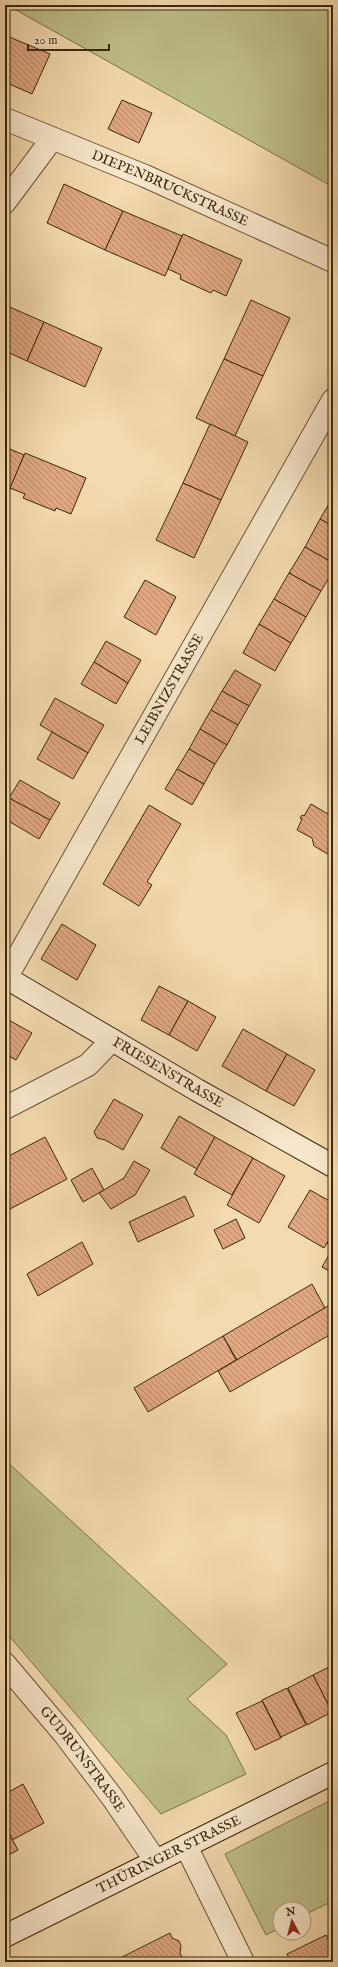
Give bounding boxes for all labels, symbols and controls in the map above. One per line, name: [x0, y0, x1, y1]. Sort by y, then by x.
scale bar: [28, 26, 109, 52]
text: 20 m: [34, 33, 57, 48]
street label: DIEPENBRUCKSTRASSE: [89, 146, 252, 231]
street label: LEIBNIZSTRASSE: [131, 630, 208, 748]
street label: FRIESENSTRASSE: [109, 1033, 227, 1112]
street label: GUDRUNSTRASSE: [36, 1703, 129, 1816]
street label: THÜRINGER STRASSE: [94, 1811, 244, 1898]
north arrow: [272, 1901, 312, 1941]
text: N: [284, 1904, 297, 1920]

